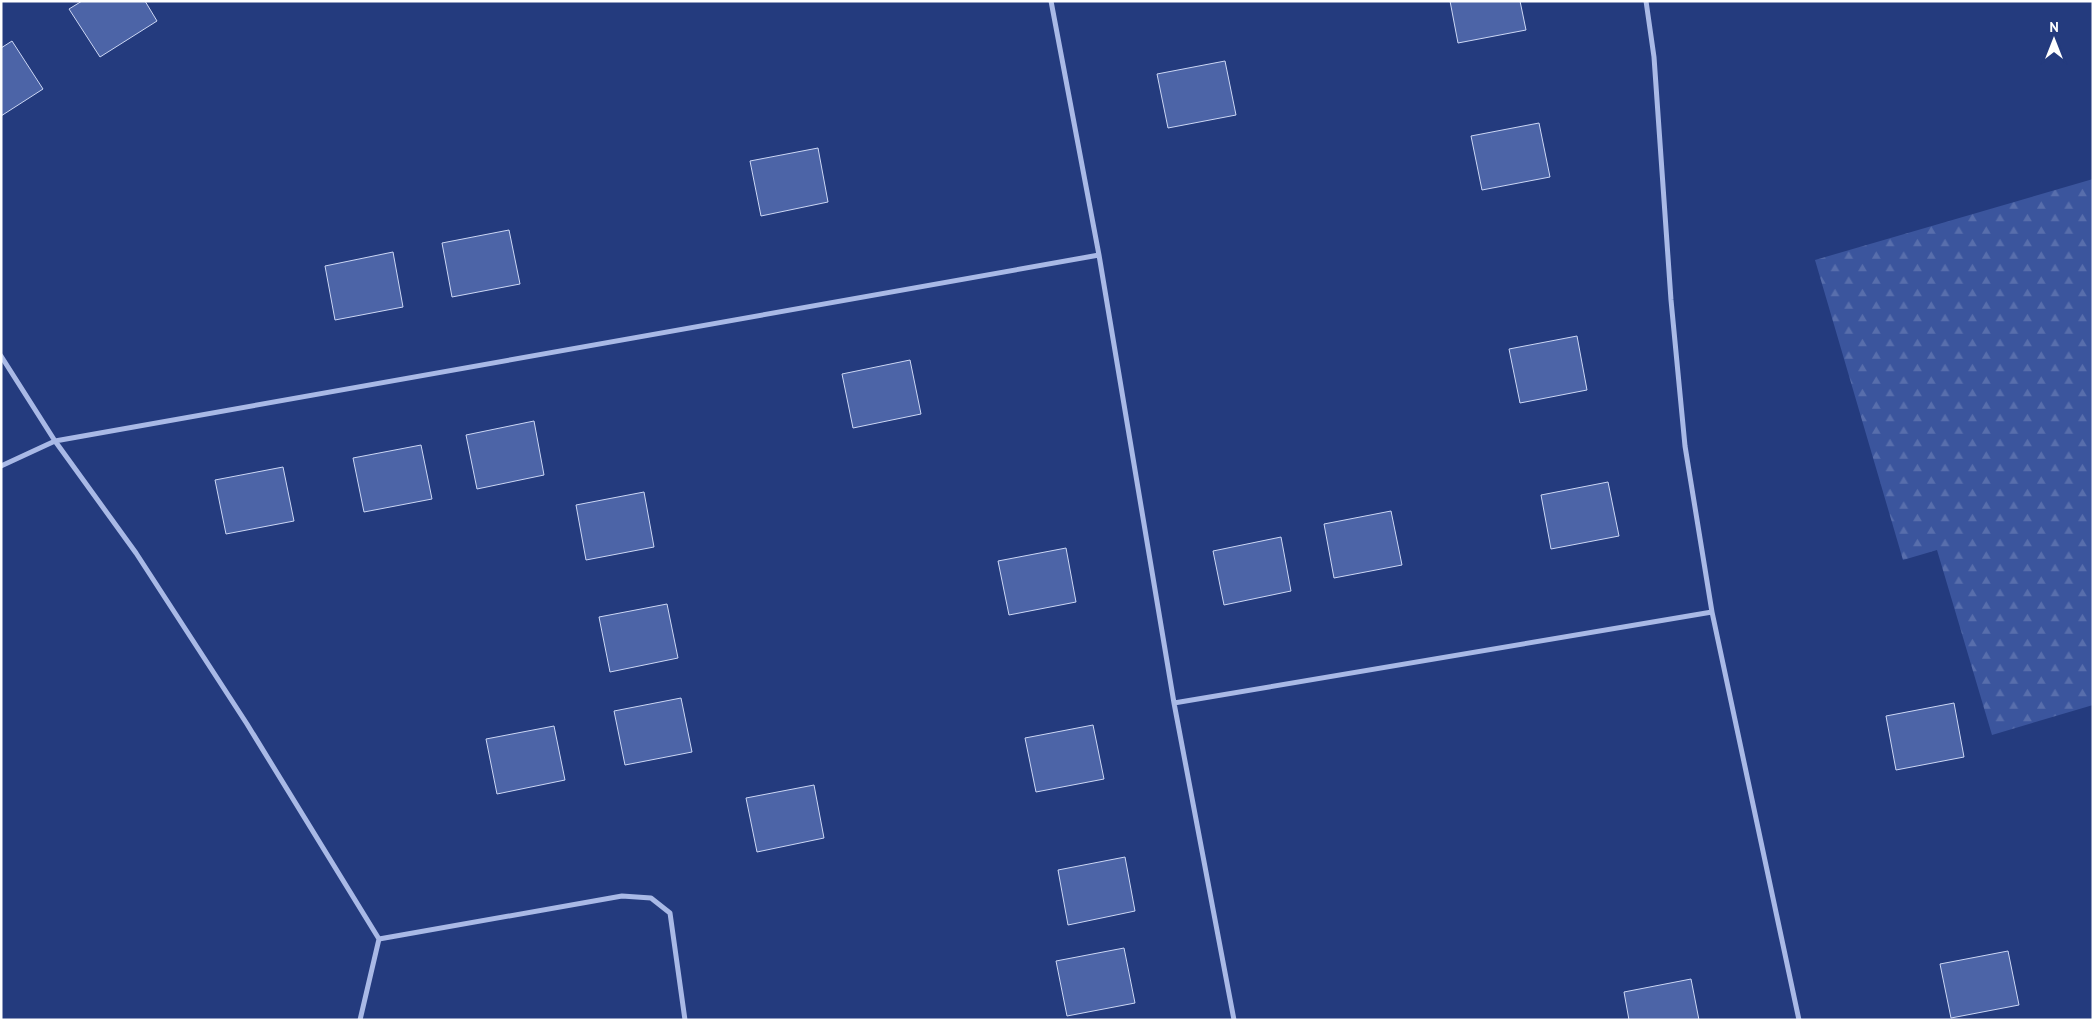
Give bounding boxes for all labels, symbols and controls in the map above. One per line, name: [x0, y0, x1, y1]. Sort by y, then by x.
north arrow: [2029, 15, 2079, 65]
text: N: [2049, 18, 2059, 36]

